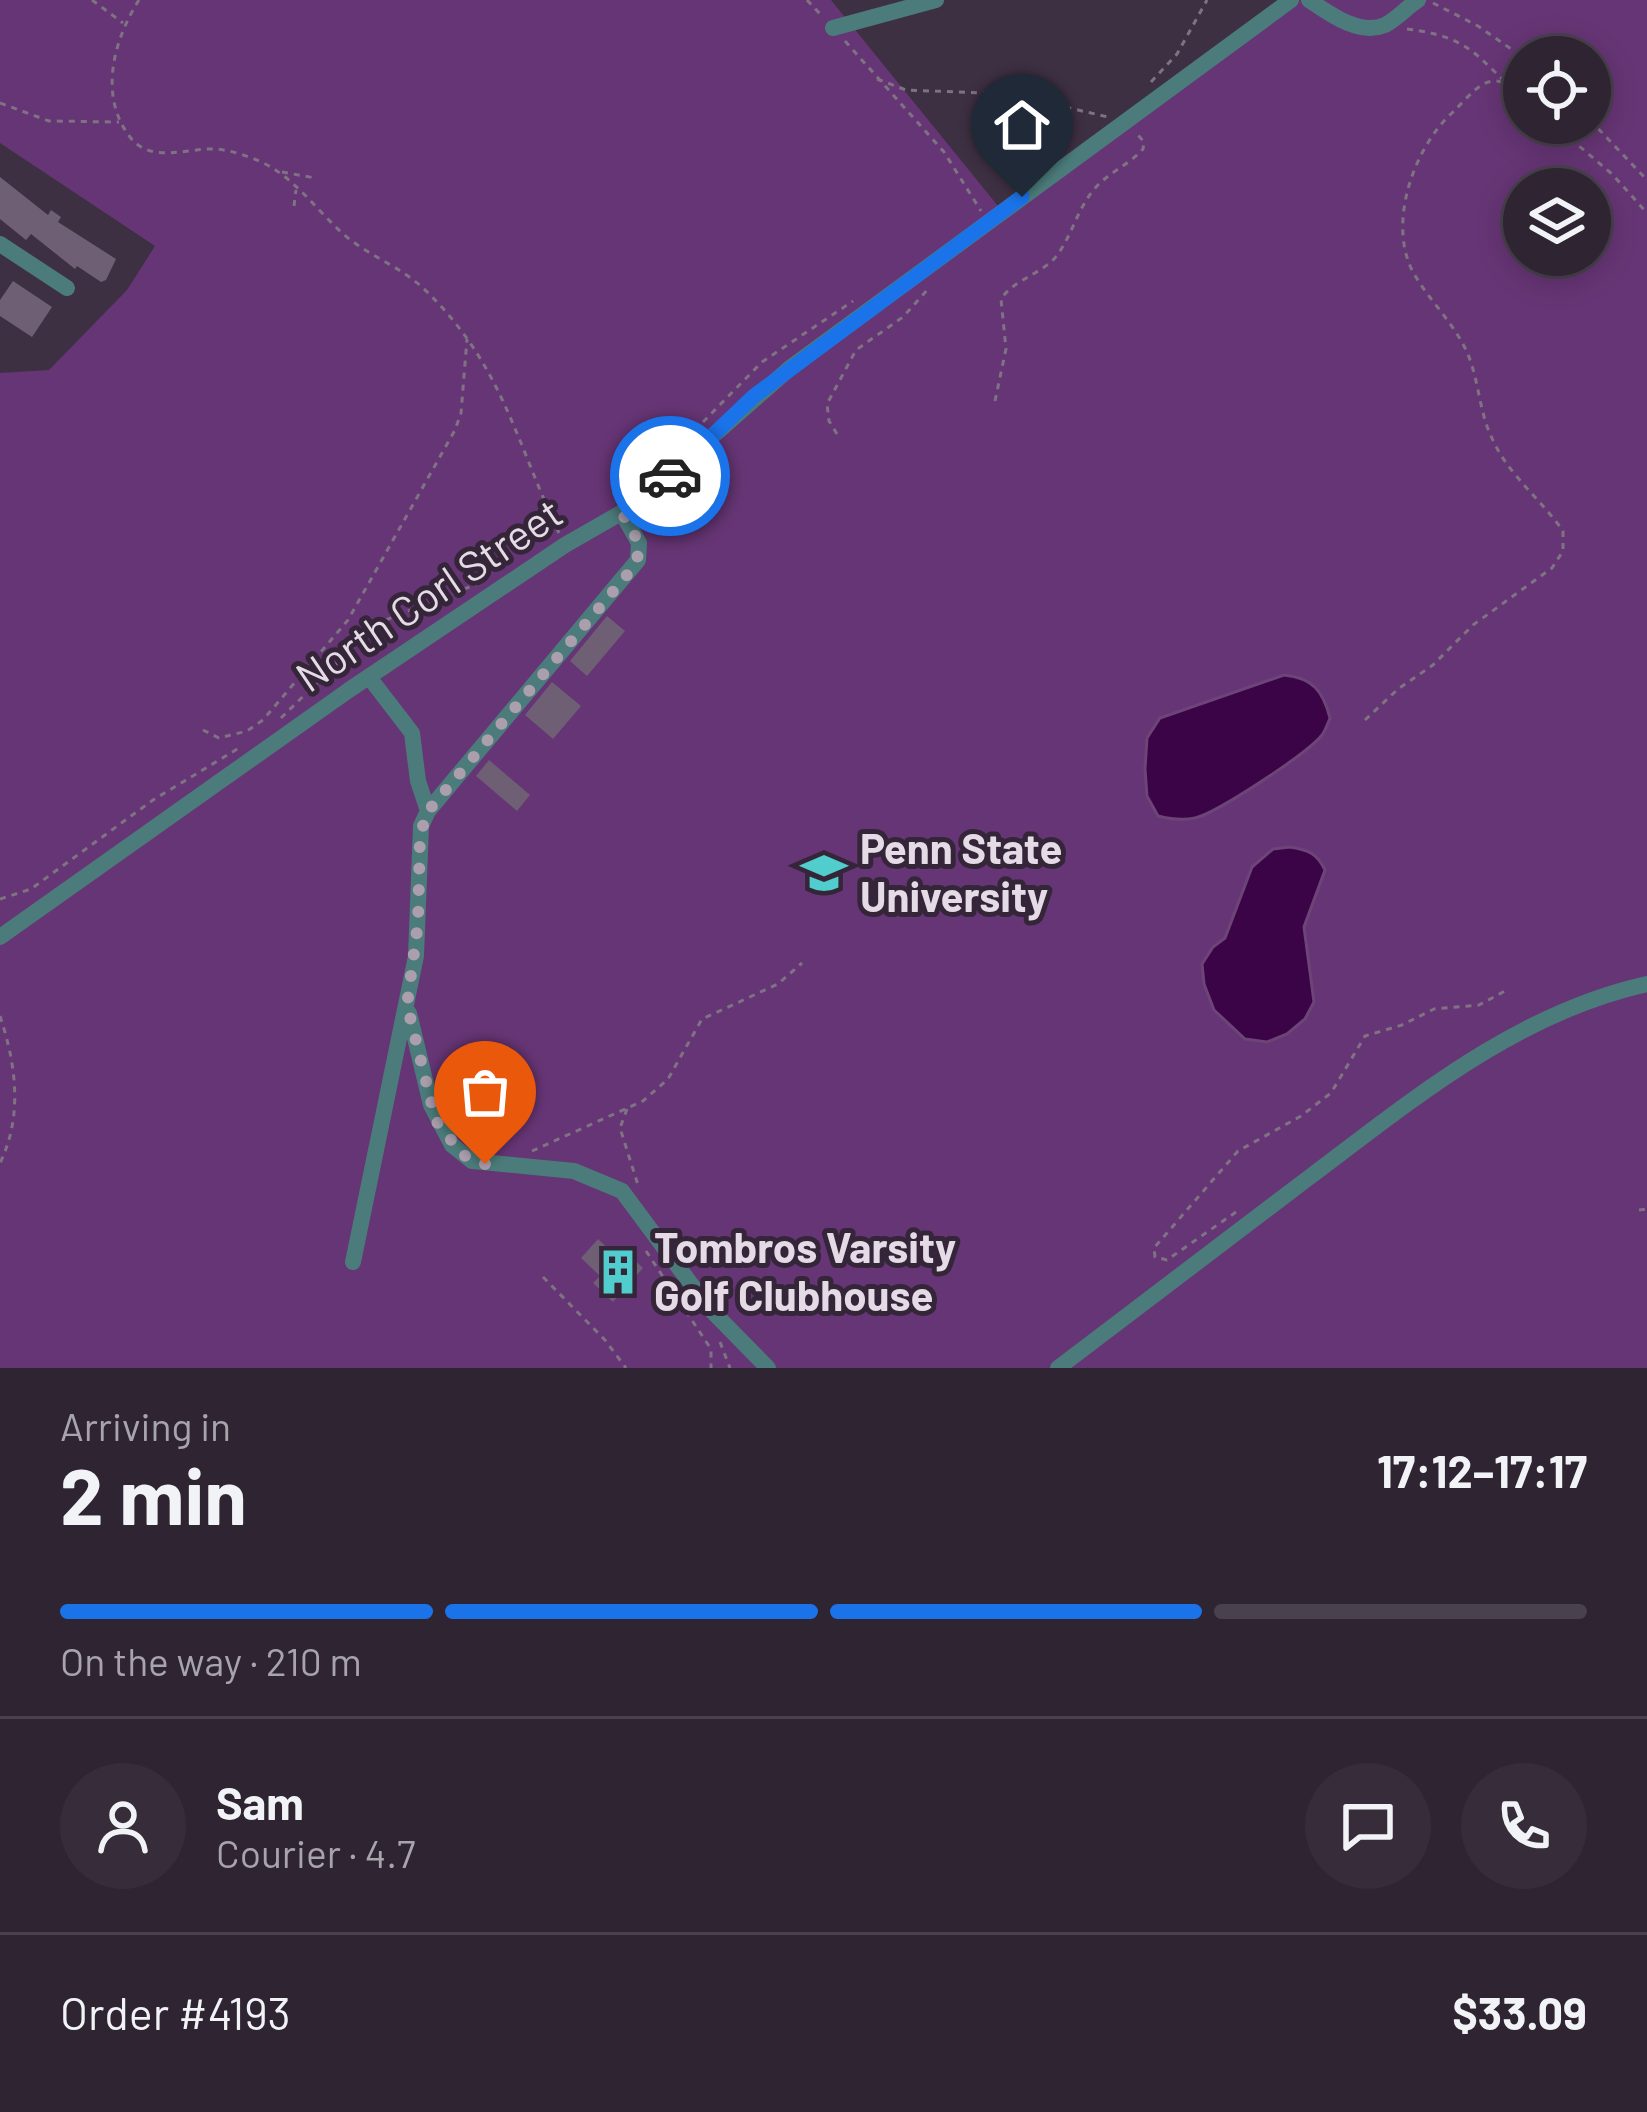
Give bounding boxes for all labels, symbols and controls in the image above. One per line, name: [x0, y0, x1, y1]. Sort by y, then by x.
map controls: [1503, 36, 1611, 276]
button: locate: [1503, 36, 1611, 144]
pin: [971, 74, 1073, 197]
icon: home: [989, 92, 1055, 158]
button: layers: [1503, 168, 1611, 276]
courier: [610, 416, 730, 536]
icon: car: [637, 443, 703, 509]
street label: North Corl Street: [285, 486, 570, 701]
place label: Penn State University: [860, 822, 1062, 921]
school or university icon: Penn State University: [799, 848, 849, 898]
pin: [434, 1041, 536, 1164]
icon: bag: [452, 1059, 518, 1125]
place label: Tombros Varsity Golf Clubhouse: [654, 1221, 956, 1319]
building icon: Tombros Varsity Golf Clubhouse: [593, 1247, 643, 1297]
text: Arriving in: [60, 1402, 231, 1449]
text: 17:12–17:17: [1377, 1443, 1587, 1497]
text: 2 min: [60, 1447, 247, 1541]
text: On the way · 210 m: [60, 1637, 362, 1684]
button: person: [60, 1763, 186, 1889]
button: chat: [1305, 1763, 1431, 1889]
button: phone: [1461, 1763, 1587, 1889]
text: Sam: [216, 1775, 304, 1829]
text: Courier · 4.7: [216, 1829, 416, 1876]
text: Order #4193: [60, 1985, 291, 2039]
text: $33.09: [1452, 1985, 1587, 2039]

